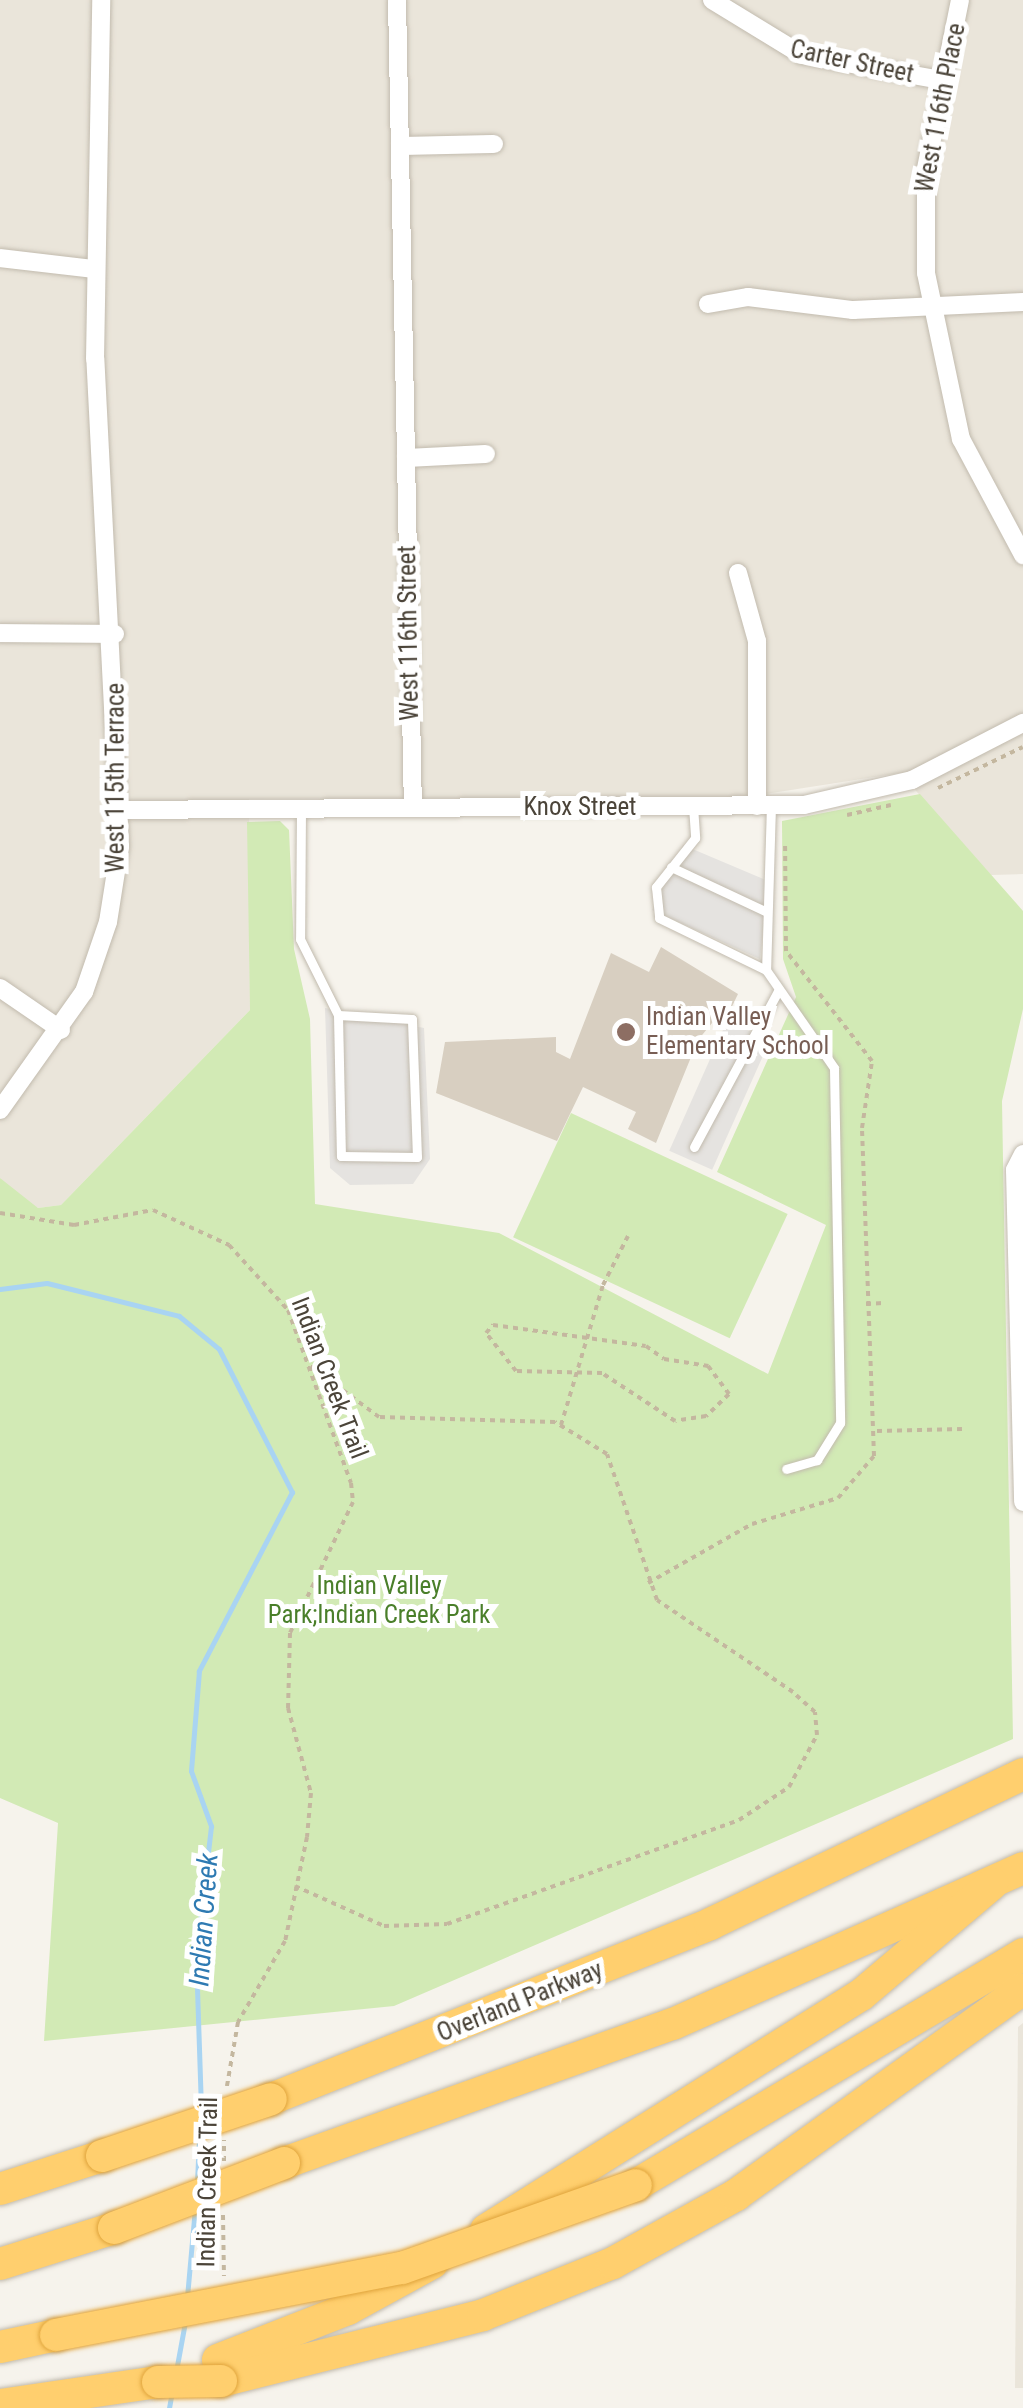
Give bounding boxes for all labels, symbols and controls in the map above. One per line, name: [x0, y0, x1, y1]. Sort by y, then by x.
street label: West 116th Place: [910, 21, 972, 195]
street label: Carter Street: [788, 34, 916, 90]
street label: West 116th Street: [392, 545, 426, 721]
street label: West 115th Terrace: [101, 683, 131, 873]
street label: Knox Street: [523, 792, 637, 822]
place label: Indian Valley Elementary School: [646, 1003, 829, 1062]
marker: Indian Valley Elementary School: [615, 1021, 637, 1043]
street label: Indian Creek Trail: [284, 1293, 374, 1463]
park label: Indian Valley Park;Indian Creek Park: [268, 1572, 490, 1631]
water label: Indian Creek: [183, 1852, 225, 1988]
street label: Overland Parkway: [433, 1955, 607, 2049]
street label: Indian Creek Trail: [192, 2096, 224, 2268]

